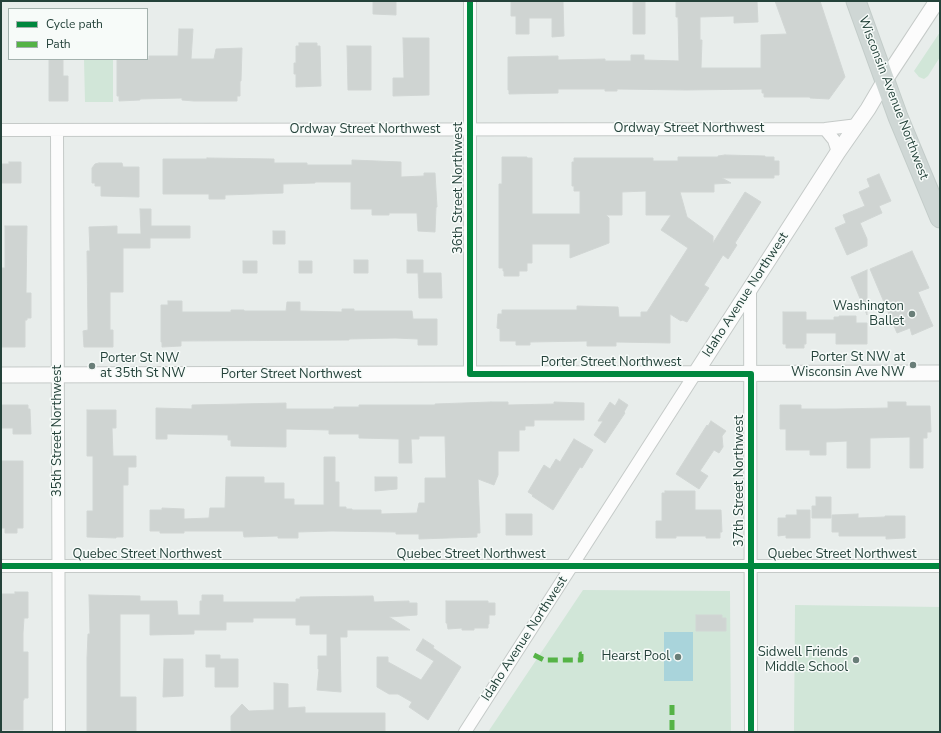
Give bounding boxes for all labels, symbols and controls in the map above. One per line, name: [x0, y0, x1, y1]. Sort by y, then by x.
legend: [8, 8, 148, 60]
street label: Wisconsin Avenue Northwest: [855, 14, 931, 182]
text: Cycle path: [46, 16, 103, 32]
text: Path: [46, 36, 71, 52]
street label: Ordway Street Northwest: [614, 121, 764, 137]
street label: Ordway Street Northwest: [290, 122, 440, 138]
street label: 36th Street Northwest: [451, 122, 467, 254]
street label: Idaho Avenue Northwest: [700, 230, 792, 360]
place label: Washington Ballet: [833, 299, 904, 330]
marker: Washington Ballet: [907, 309, 917, 319]
place label: Porter St NW at Wisconsin Ave NW: [791, 350, 905, 381]
place label: Porter St NW at 35th St NW: [100, 351, 185, 382]
street label: Porter Street Northwest: [541, 355, 681, 371]
marker: Porter St NW at Wisconsin Ave NW: [908, 360, 918, 370]
marker: Porter St NW at 35th St NW: [87, 361, 97, 371]
street label: 35th Street Northwest: [50, 365, 66, 497]
street label: Porter Street Northwest: [221, 367, 361, 383]
street label: 37th Street Northwest: [732, 415, 748, 547]
street label: Quebec Street Northwest: [72, 547, 222, 563]
street label: Quebec Street Northwest: [396, 547, 546, 563]
street label: Quebec Street Northwest: [767, 547, 917, 563]
street label: Idaho Avenue Northwest: [479, 574, 571, 704]
place label: Sidwell Friends Middle School: [758, 645, 848, 676]
place label: Hearst Pool: [601, 649, 670, 665]
marker: Hearst Pool: [673, 652, 683, 662]
marker: Sidwell Friends Middle School: [851, 655, 861, 665]

